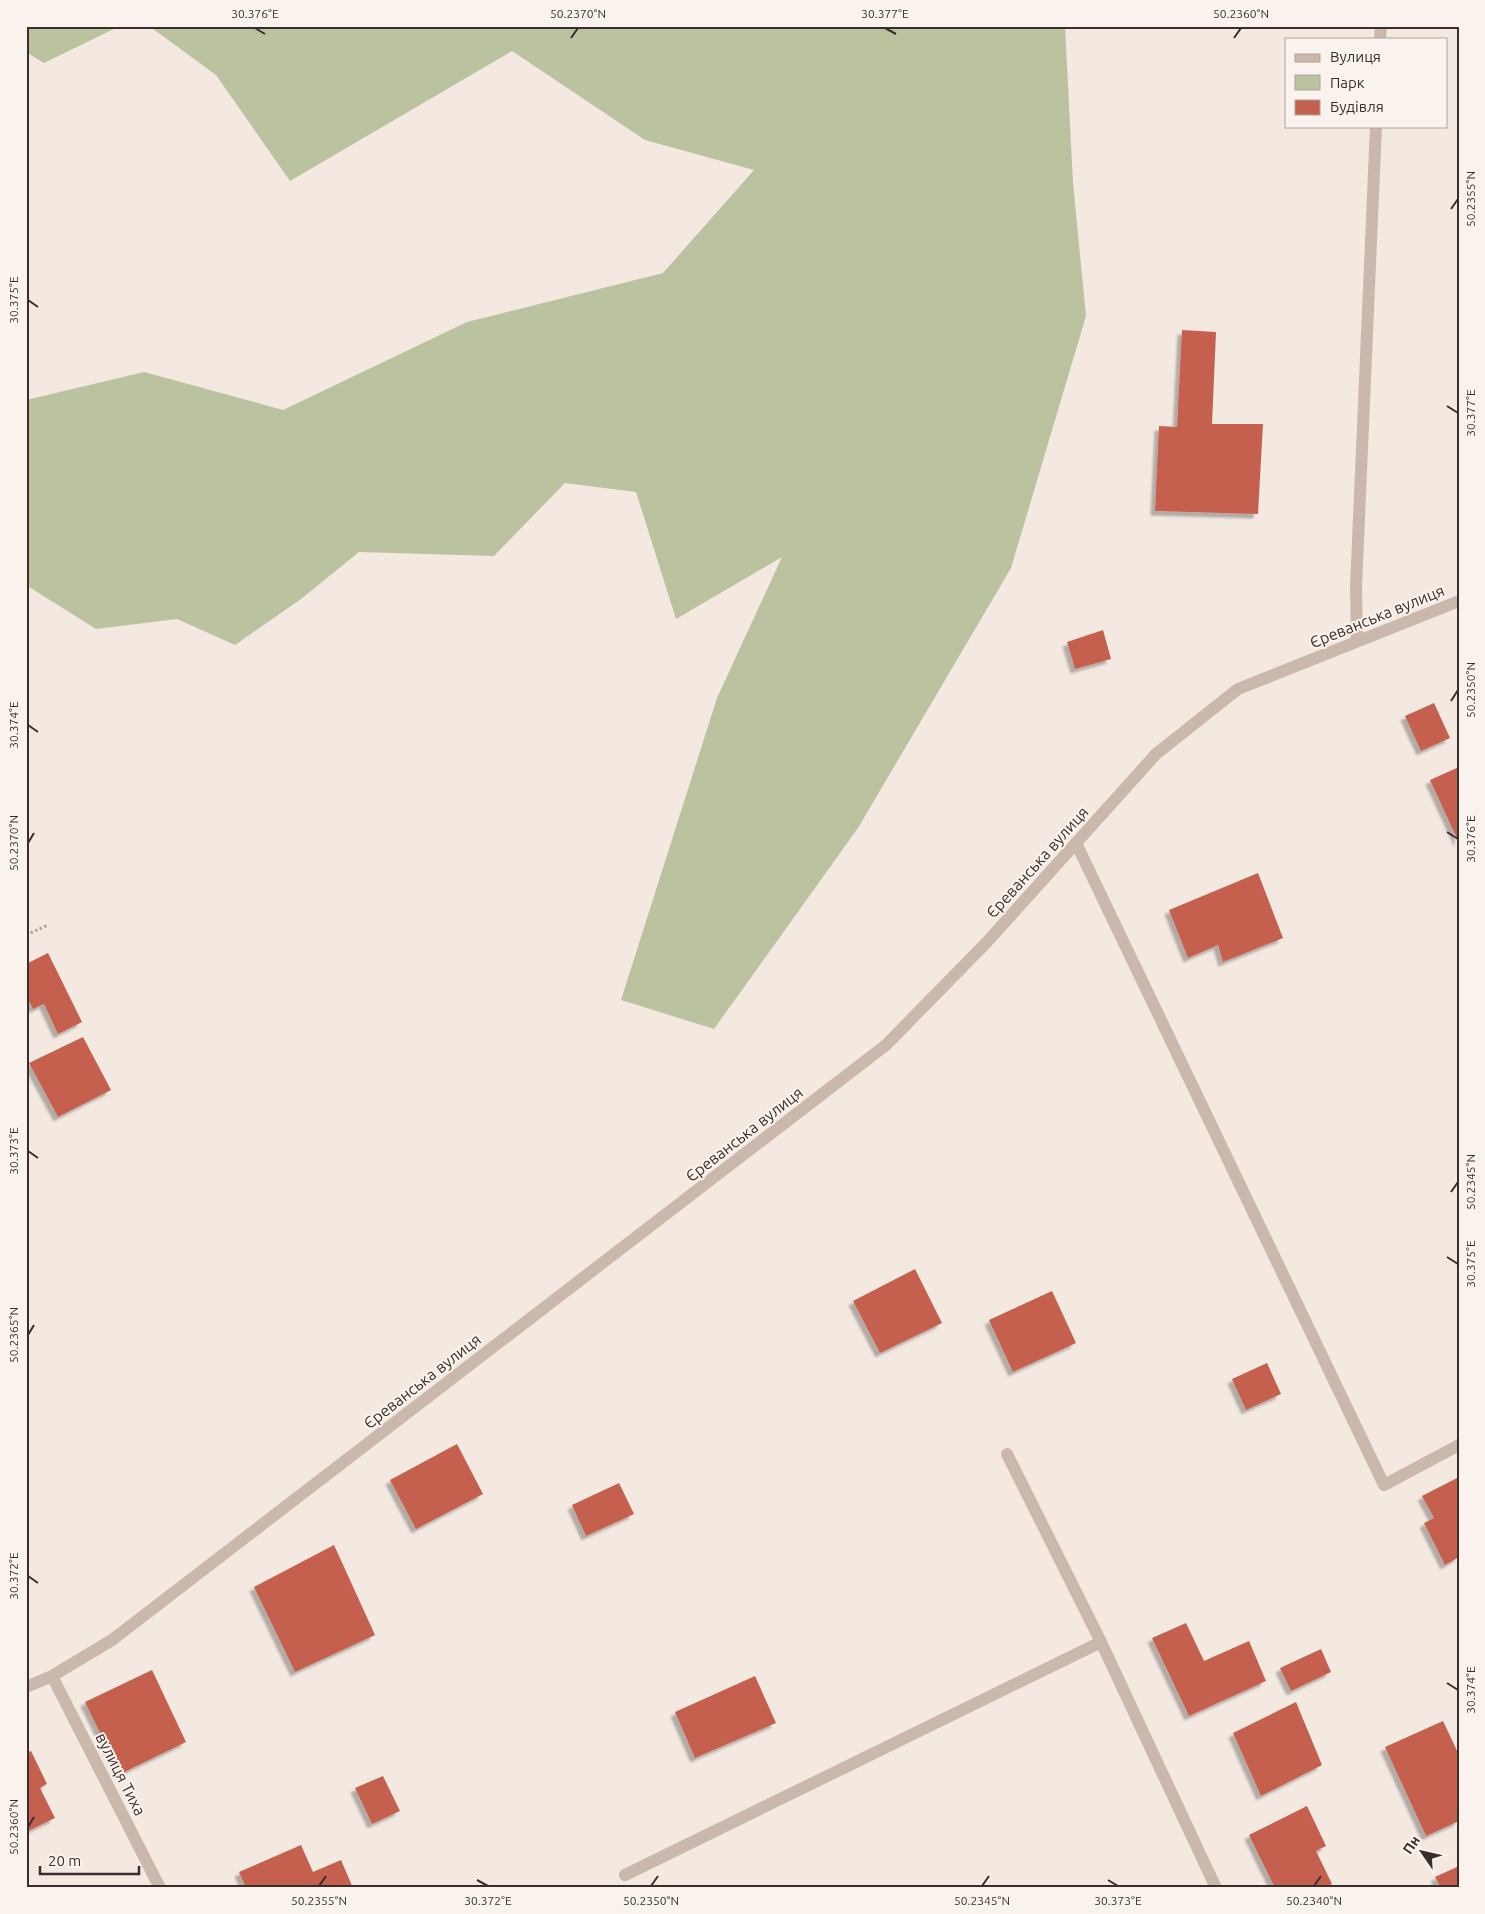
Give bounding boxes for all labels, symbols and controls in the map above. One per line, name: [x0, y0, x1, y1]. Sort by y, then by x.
text: 30.376°E: [231, 7, 279, 20]
text: 50.2370°N: [550, 7, 606, 20]
text: 30.377°E: [861, 7, 909, 20]
text: 50.2360°N: [1213, 7, 1269, 20]
legend: [1285, 38, 1448, 128]
text: Вулиця: [1330, 48, 1381, 65]
text: Парк: [1330, 74, 1365, 91]
text: Будівля: [1330, 98, 1384, 115]
text: 50.2355°N: [1464, 171, 1477, 227]
text: 30.375°E: [7, 276, 20, 324]
text: 30.377°E: [1464, 389, 1477, 437]
street label: Єреванська вулиця: [1307, 581, 1447, 651]
text: 50.2350°N: [1464, 662, 1477, 718]
text: 30.374°E: [7, 701, 20, 749]
street label: Єреванська вулиця: [982, 803, 1092, 921]
text: 50.2370°N: [7, 815, 20, 871]
text: 30.376°E: [1464, 815, 1477, 863]
street label: Єреванська вулиця: [682, 1083, 806, 1185]
text: 30.373°E: [7, 1127, 20, 1175]
text: 50.2345°N: [1464, 1154, 1477, 1210]
text: 30.375°E: [1464, 1240, 1477, 1288]
text: 50.2365°N: [7, 1307, 20, 1363]
street label: Єреванська вулиця: [360, 1330, 484, 1432]
text: 30.372°E: [7, 1552, 20, 1600]
text: 30.374°E: [1464, 1666, 1477, 1714]
street label: вулиця Тиха: [92, 1730, 150, 1818]
text: 50.2360°N: [7, 1799, 20, 1855]
north arrow: [1398, 1826, 1448, 1876]
text: Пн: [1399, 1833, 1423, 1857]
scale bar: [40, 1844, 139, 1876]
text: 20 m: [48, 1852, 81, 1869]
text: 50.2355°N: [291, 1894, 347, 1907]
text: 30.372°E: [464, 1894, 512, 1907]
text: 50.2350°N: [623, 1894, 679, 1907]
text: 50.2345°N: [954, 1894, 1010, 1907]
text: 30.373°E: [1094, 1894, 1142, 1907]
text: 50.2340°N: [1286, 1894, 1342, 1907]

